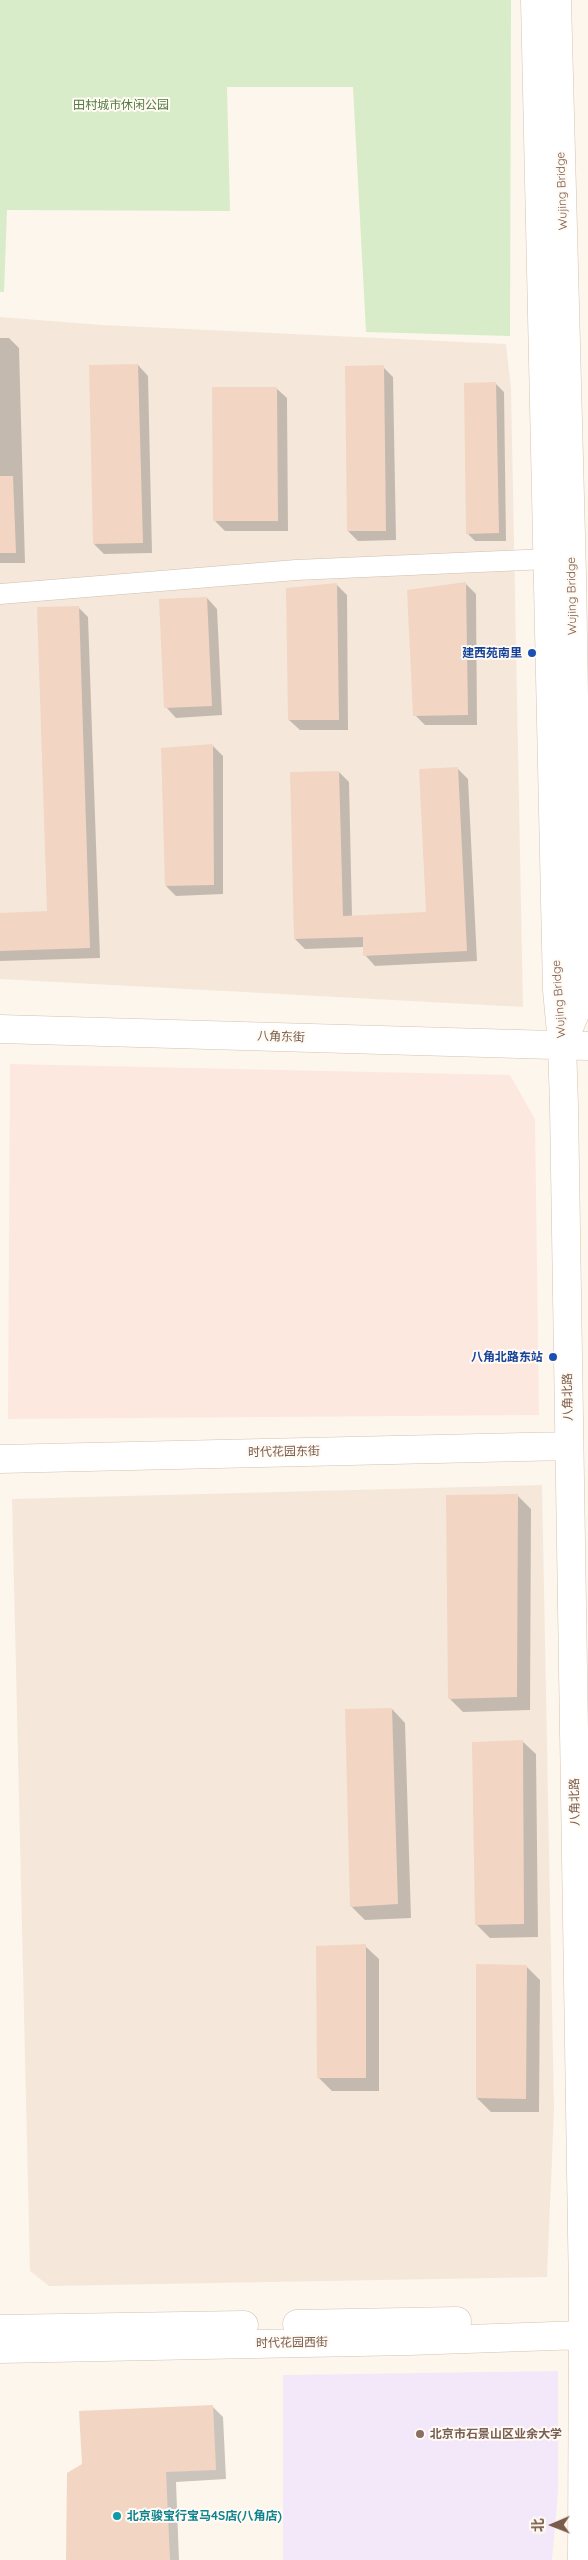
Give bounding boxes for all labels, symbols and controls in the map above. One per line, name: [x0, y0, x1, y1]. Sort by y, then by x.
park label: 田村城市休闲公园: [73, 98, 169, 112]
street label: Wujing Bridge: [553, 152, 571, 230]
street label: Wujing Bridge: [564, 557, 580, 635]
place label: 建西苑南里: [462, 646, 522, 660]
marker: 建西苑南里: [526, 647, 538, 659]
street label: Wujing Bridge: [549, 960, 569, 1038]
street label: 八角东街: [257, 1029, 305, 1045]
place label: 八角北路东站: [471, 1350, 543, 1364]
marker: 八角北路东站: [547, 1351, 559, 1363]
street label: 八角北路: [560, 1373, 576, 1421]
street label: 时代花园东街: [248, 1444, 320, 1460]
street label: 八角北路: [567, 1778, 583, 1826]
street label: 时代花园西街: [256, 2335, 328, 2351]
place label: 北京市石景山区业余大学: [430, 2427, 562, 2441]
marker: 北京市石景山区业余大学: [414, 2428, 426, 2440]
north arrow: [528, 2500, 578, 2550]
place label: 北京骏宝行宝马4S店(八角店): [127, 2509, 282, 2523]
marker: 北京骏宝行宝马4S店(八角店): [111, 2510, 123, 2522]
text: 北: [529, 2518, 547, 2532]

